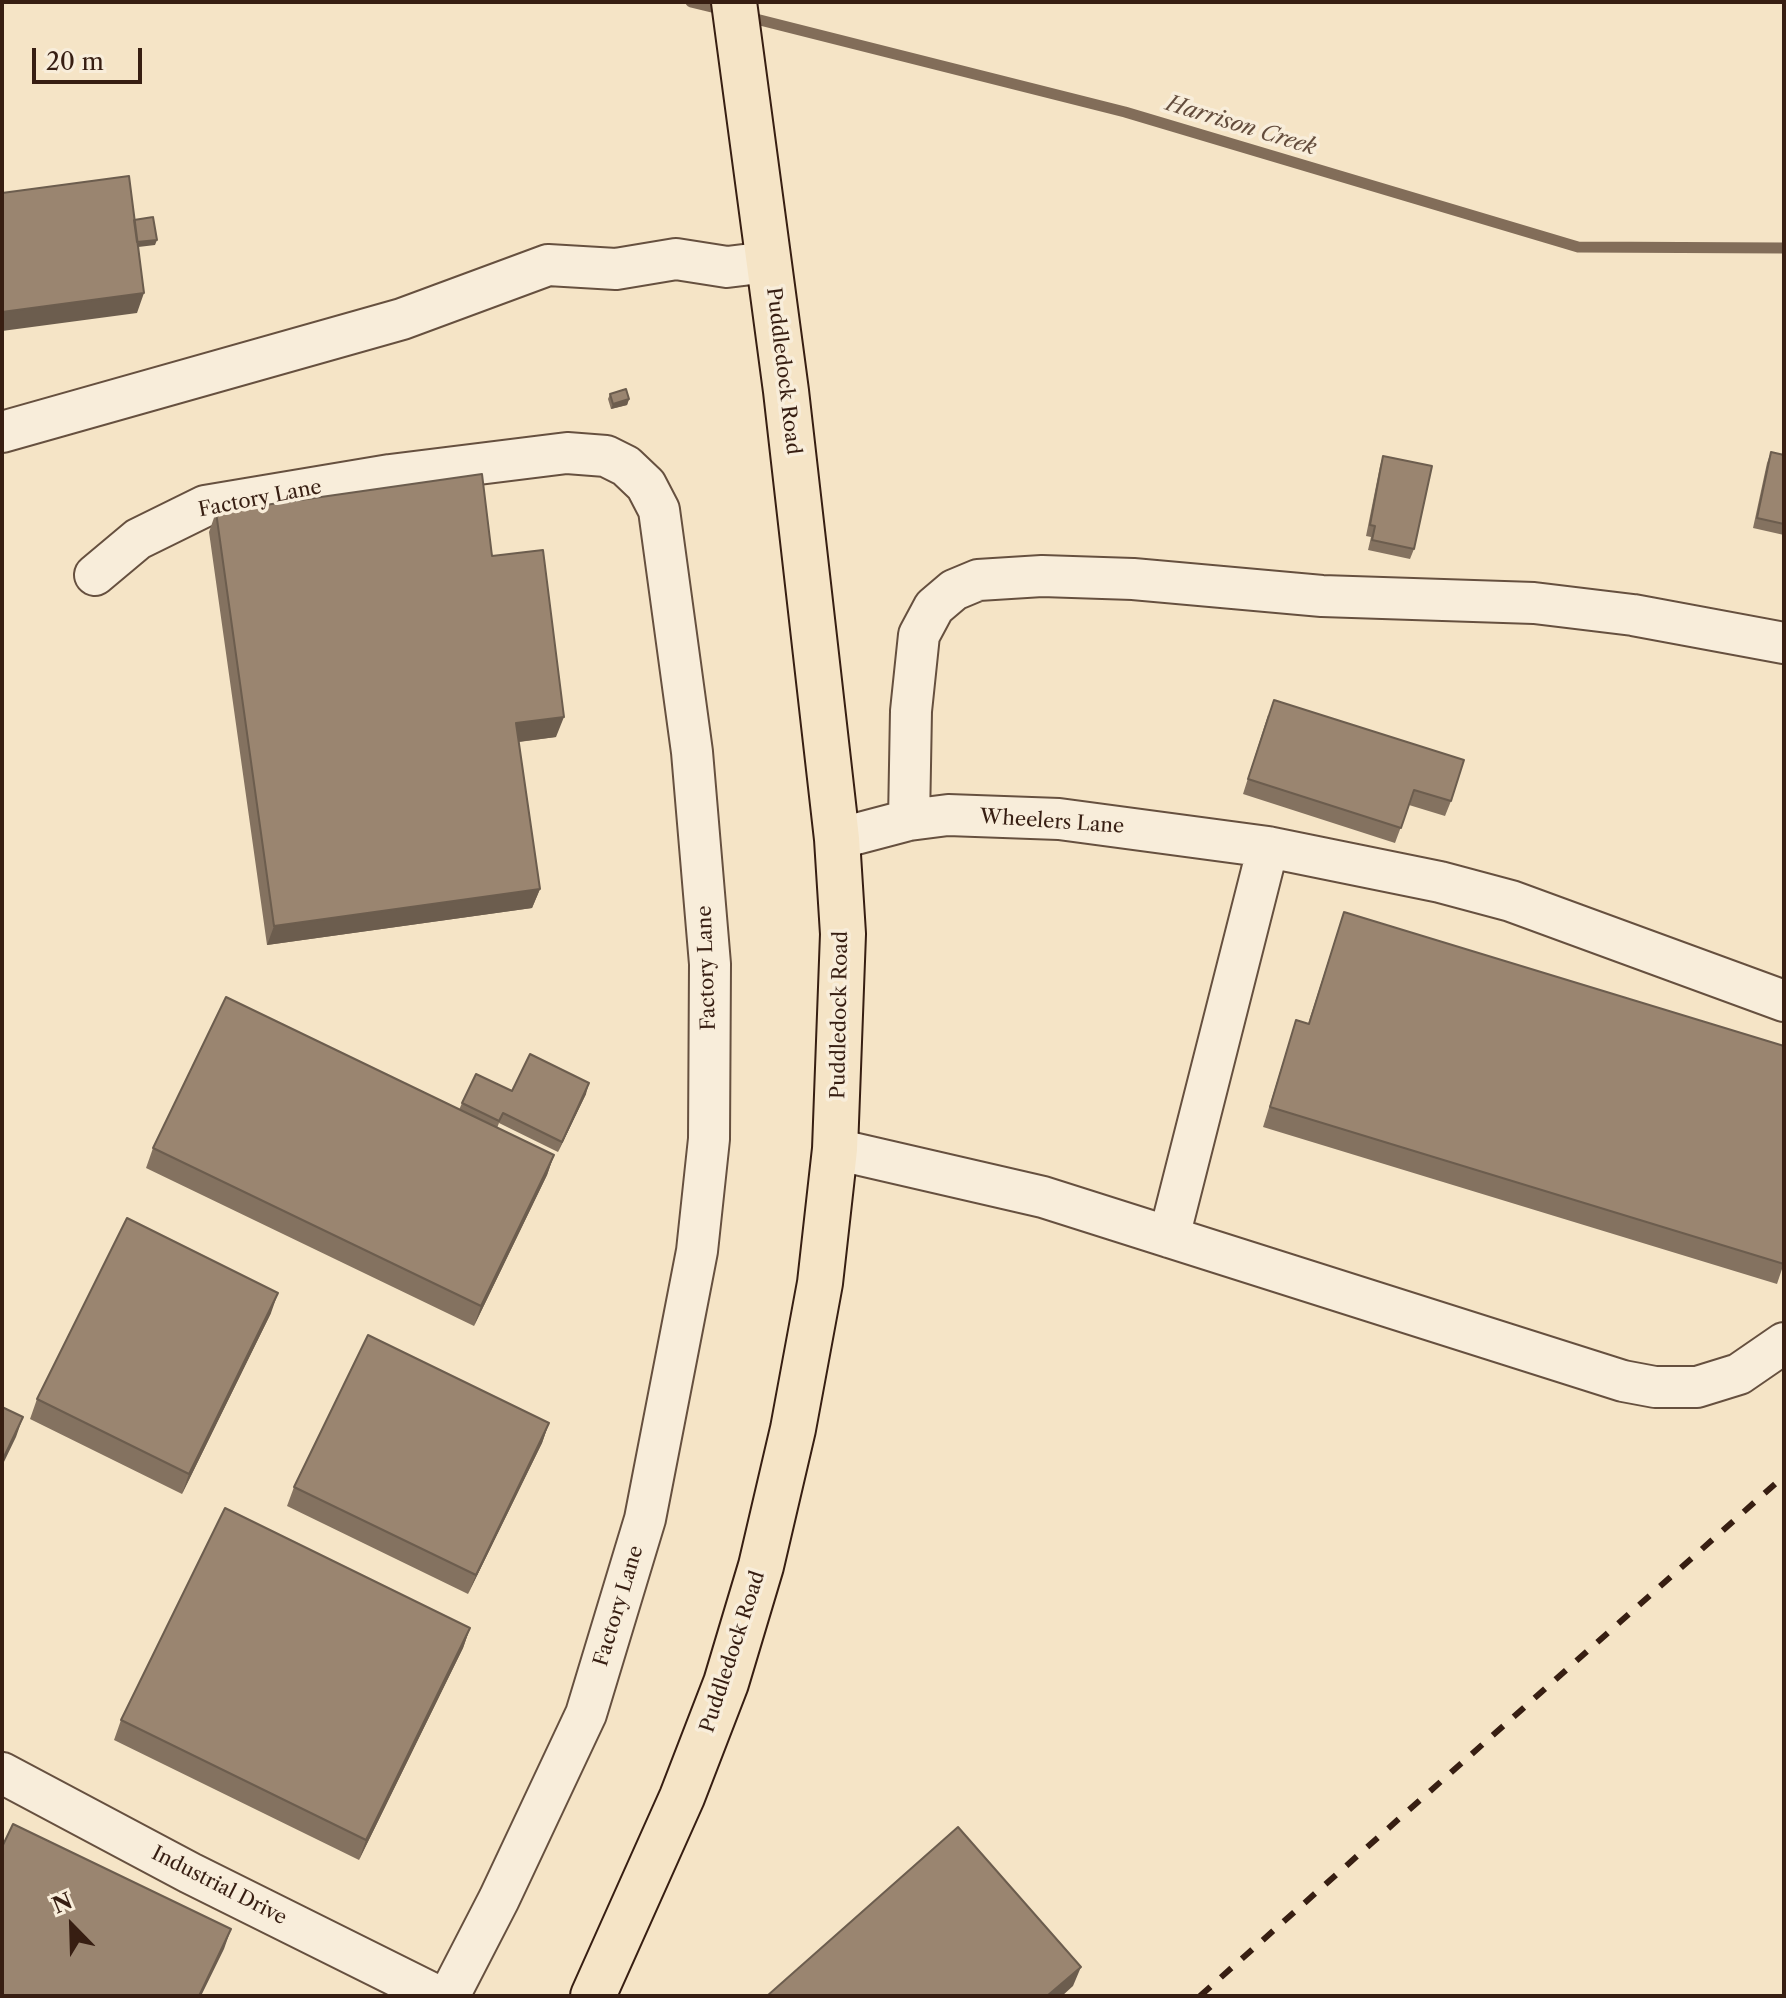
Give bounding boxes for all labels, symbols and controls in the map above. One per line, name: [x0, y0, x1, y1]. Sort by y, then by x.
scale bar: [36, 32, 146, 82]
text: 20 m: [46, 47, 104, 76]
water label: Harrison Creek: [1163, 91, 1319, 161]
street label: Puddledock Road: [761, 286, 805, 456]
street label: Factory Lane: [196, 475, 324, 523]
street label: Wheelers Lane: [979, 805, 1125, 839]
street label: Factory Lane: [693, 905, 721, 1031]
street label: Puddledock Road: [827, 931, 853, 1099]
street label: Factory Lane: [589, 1543, 649, 1669]
street label: Puddledock Road: [696, 1568, 770, 1736]
street label: Industrial Drive: [147, 1842, 291, 1930]
north arrow: [32, 1886, 112, 1966]
text: N: [48, 1887, 77, 1920]

